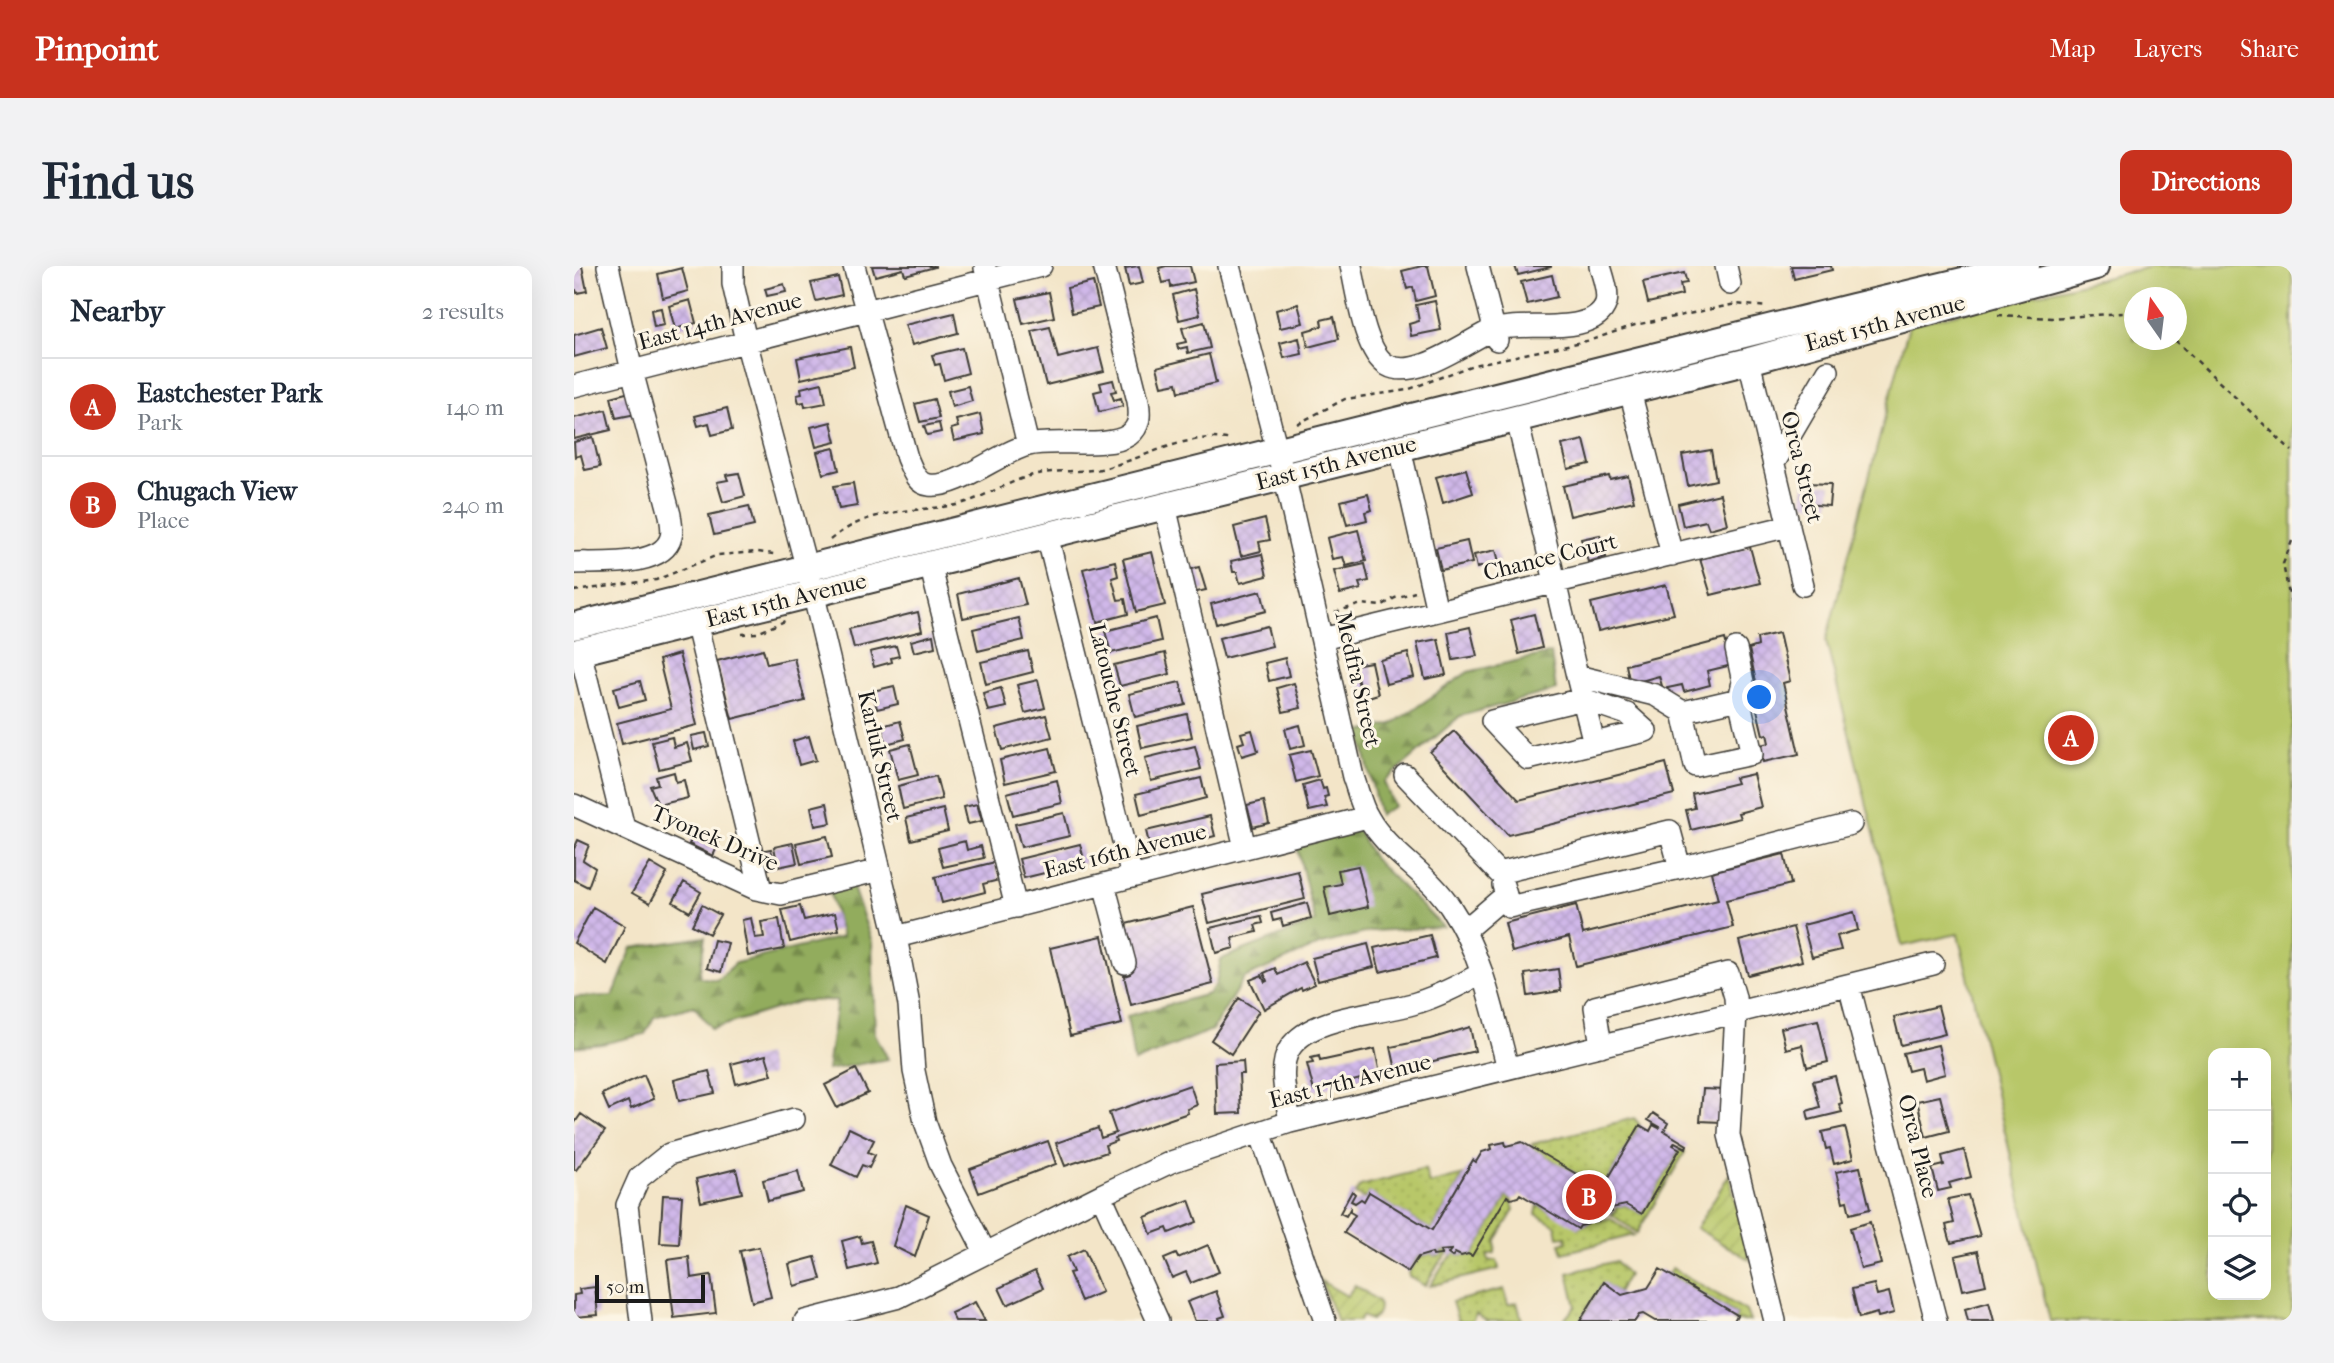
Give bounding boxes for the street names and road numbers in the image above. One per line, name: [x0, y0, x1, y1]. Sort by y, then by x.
street label: East 14th Avenue: [635, 286, 805, 356]
street label: East 15th Avenue: [1802, 289, 1968, 357]
street label: Orca Street: [1775, 408, 1829, 526]
street label: East 15th Avenue: [1253, 430, 1419, 496]
street label: Chance Court: [1480, 527, 1620, 587]
street label: East 15th Avenue: [703, 567, 869, 633]
street label: Medfra Street: [1329, 609, 1387, 749]
street label: Latouche Street: [1083, 621, 1147, 779]
street label: Karluk Street: [852, 688, 908, 824]
street label: Tyonek Drive: [647, 799, 783, 877]
street label: East 16th Avenue: [1041, 818, 1209, 884]
street label: East 17th Avenue: [1266, 1048, 1434, 1114]
street label: Orca Place: [1892, 1091, 1944, 1201]

